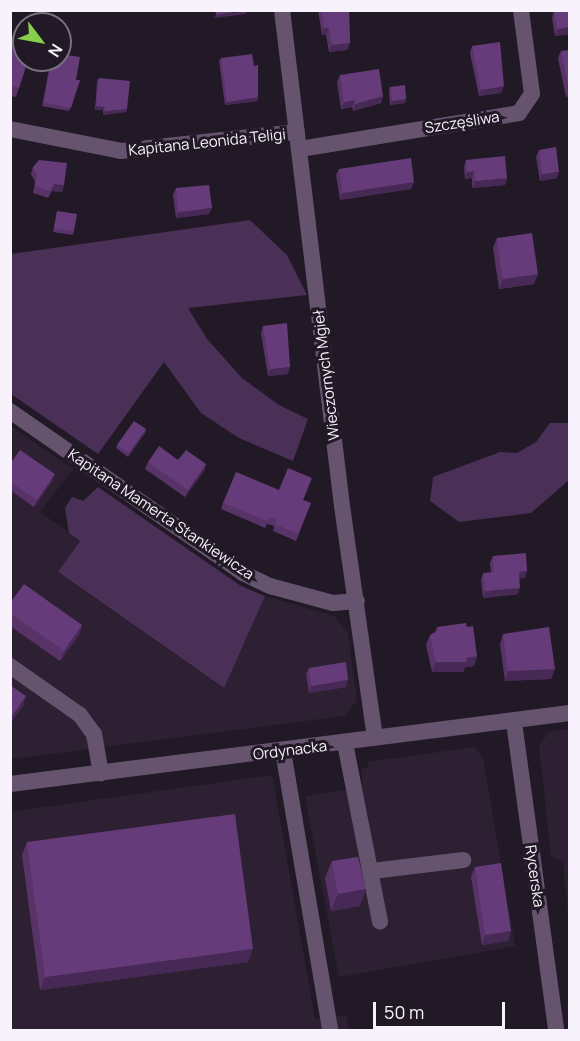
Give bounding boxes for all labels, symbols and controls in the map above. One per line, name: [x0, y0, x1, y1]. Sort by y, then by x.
north arrow: [12, 12, 72, 72]
text: N: [43, 40, 68, 61]
street label: Szczęśliwa: [423, 107, 501, 137]
street label: Kapitana Leonida Teligi: [127, 125, 287, 159]
street label: Wieczornych Mgieł: [309, 309, 343, 441]
street label: Kapitana Mamerta Stankiewicza: [65, 445, 257, 583]
street label: Ordynacka: [252, 737, 328, 763]
street label: Rycerska: [522, 844, 548, 908]
scale bar: [376, 990, 508, 1028]
text: 50 m: [384, 1000, 424, 1024]

